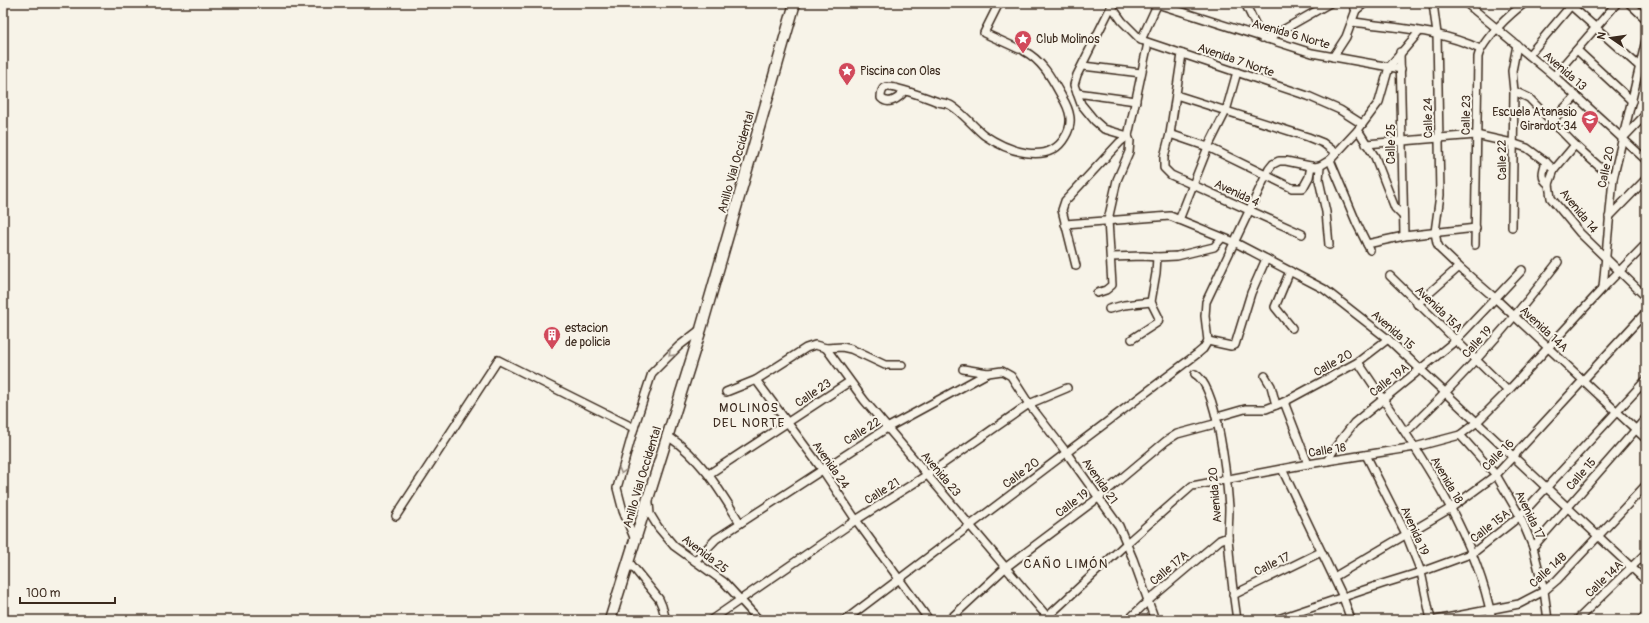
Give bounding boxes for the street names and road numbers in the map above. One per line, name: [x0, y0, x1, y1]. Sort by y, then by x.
street label: Avenida 6 Norte: [1250, 16, 1332, 53]
street label: Avenida 7 Norte: [1196, 40, 1276, 81]
street label: Avenida 13: [1540, 48, 1590, 94]
street label: Calle 23: [1459, 94, 1474, 135]
street label: Calle 24: [1421, 97, 1436, 139]
street label: Anillo Vial Occidental: [715, 109, 758, 215]
street label: Calle 25: [1384, 124, 1399, 164]
street label: Calle 22: [1495, 139, 1510, 180]
street label: Calle 20: [1595, 145, 1618, 189]
street label: Avenida 4: [1212, 176, 1262, 210]
street label: Avenida 14: [1556, 186, 1601, 237]
street label: Avenida 15A: [1412, 283, 1466, 336]
street label: Avenida 14A: [1516, 303, 1571, 356]
street label: Avenida 15: [1368, 308, 1417, 353]
street label: Calle 19: [1459, 323, 1496, 362]
street label: Calle 20: [1311, 347, 1355, 380]
street label: Calle 19A: [1367, 360, 1412, 400]
street label: Calle 23: [792, 376, 834, 411]
street label: Calle 22: [841, 414, 884, 449]
street label: Anillo Vial Occidental: [620, 424, 665, 530]
street label: Calle 16: [1479, 436, 1517, 474]
street label: Avenida 24: [809, 439, 852, 492]
street label: Calle 18: [1307, 440, 1347, 461]
street label: Avenida 23: [917, 449, 964, 500]
street label: Avenida 18: [1427, 454, 1466, 506]
street label: Calle 20: [1000, 455, 1043, 492]
street label: Avenida 21: [1078, 455, 1121, 507]
street label: Calle 15: [1563, 455, 1600, 494]
street label: Avenida 20: [1206, 466, 1225, 524]
street label: Calle 21: [862, 475, 903, 508]
street label: Calle 19: [1053, 486, 1092, 521]
street label: Avenida 17: [1511, 488, 1548, 543]
street label: Avenida 19: [1397, 504, 1432, 558]
street label: Calle 15A: [1467, 506, 1513, 547]
street label: Avenida 25: [678, 532, 731, 577]
street label: Calle 17A: [1147, 548, 1192, 589]
street label: Calle 17: [1252, 549, 1293, 580]
street label: Calle 14B: [1526, 549, 1570, 591]
street label: Calle 14A: [1582, 558, 1626, 601]

